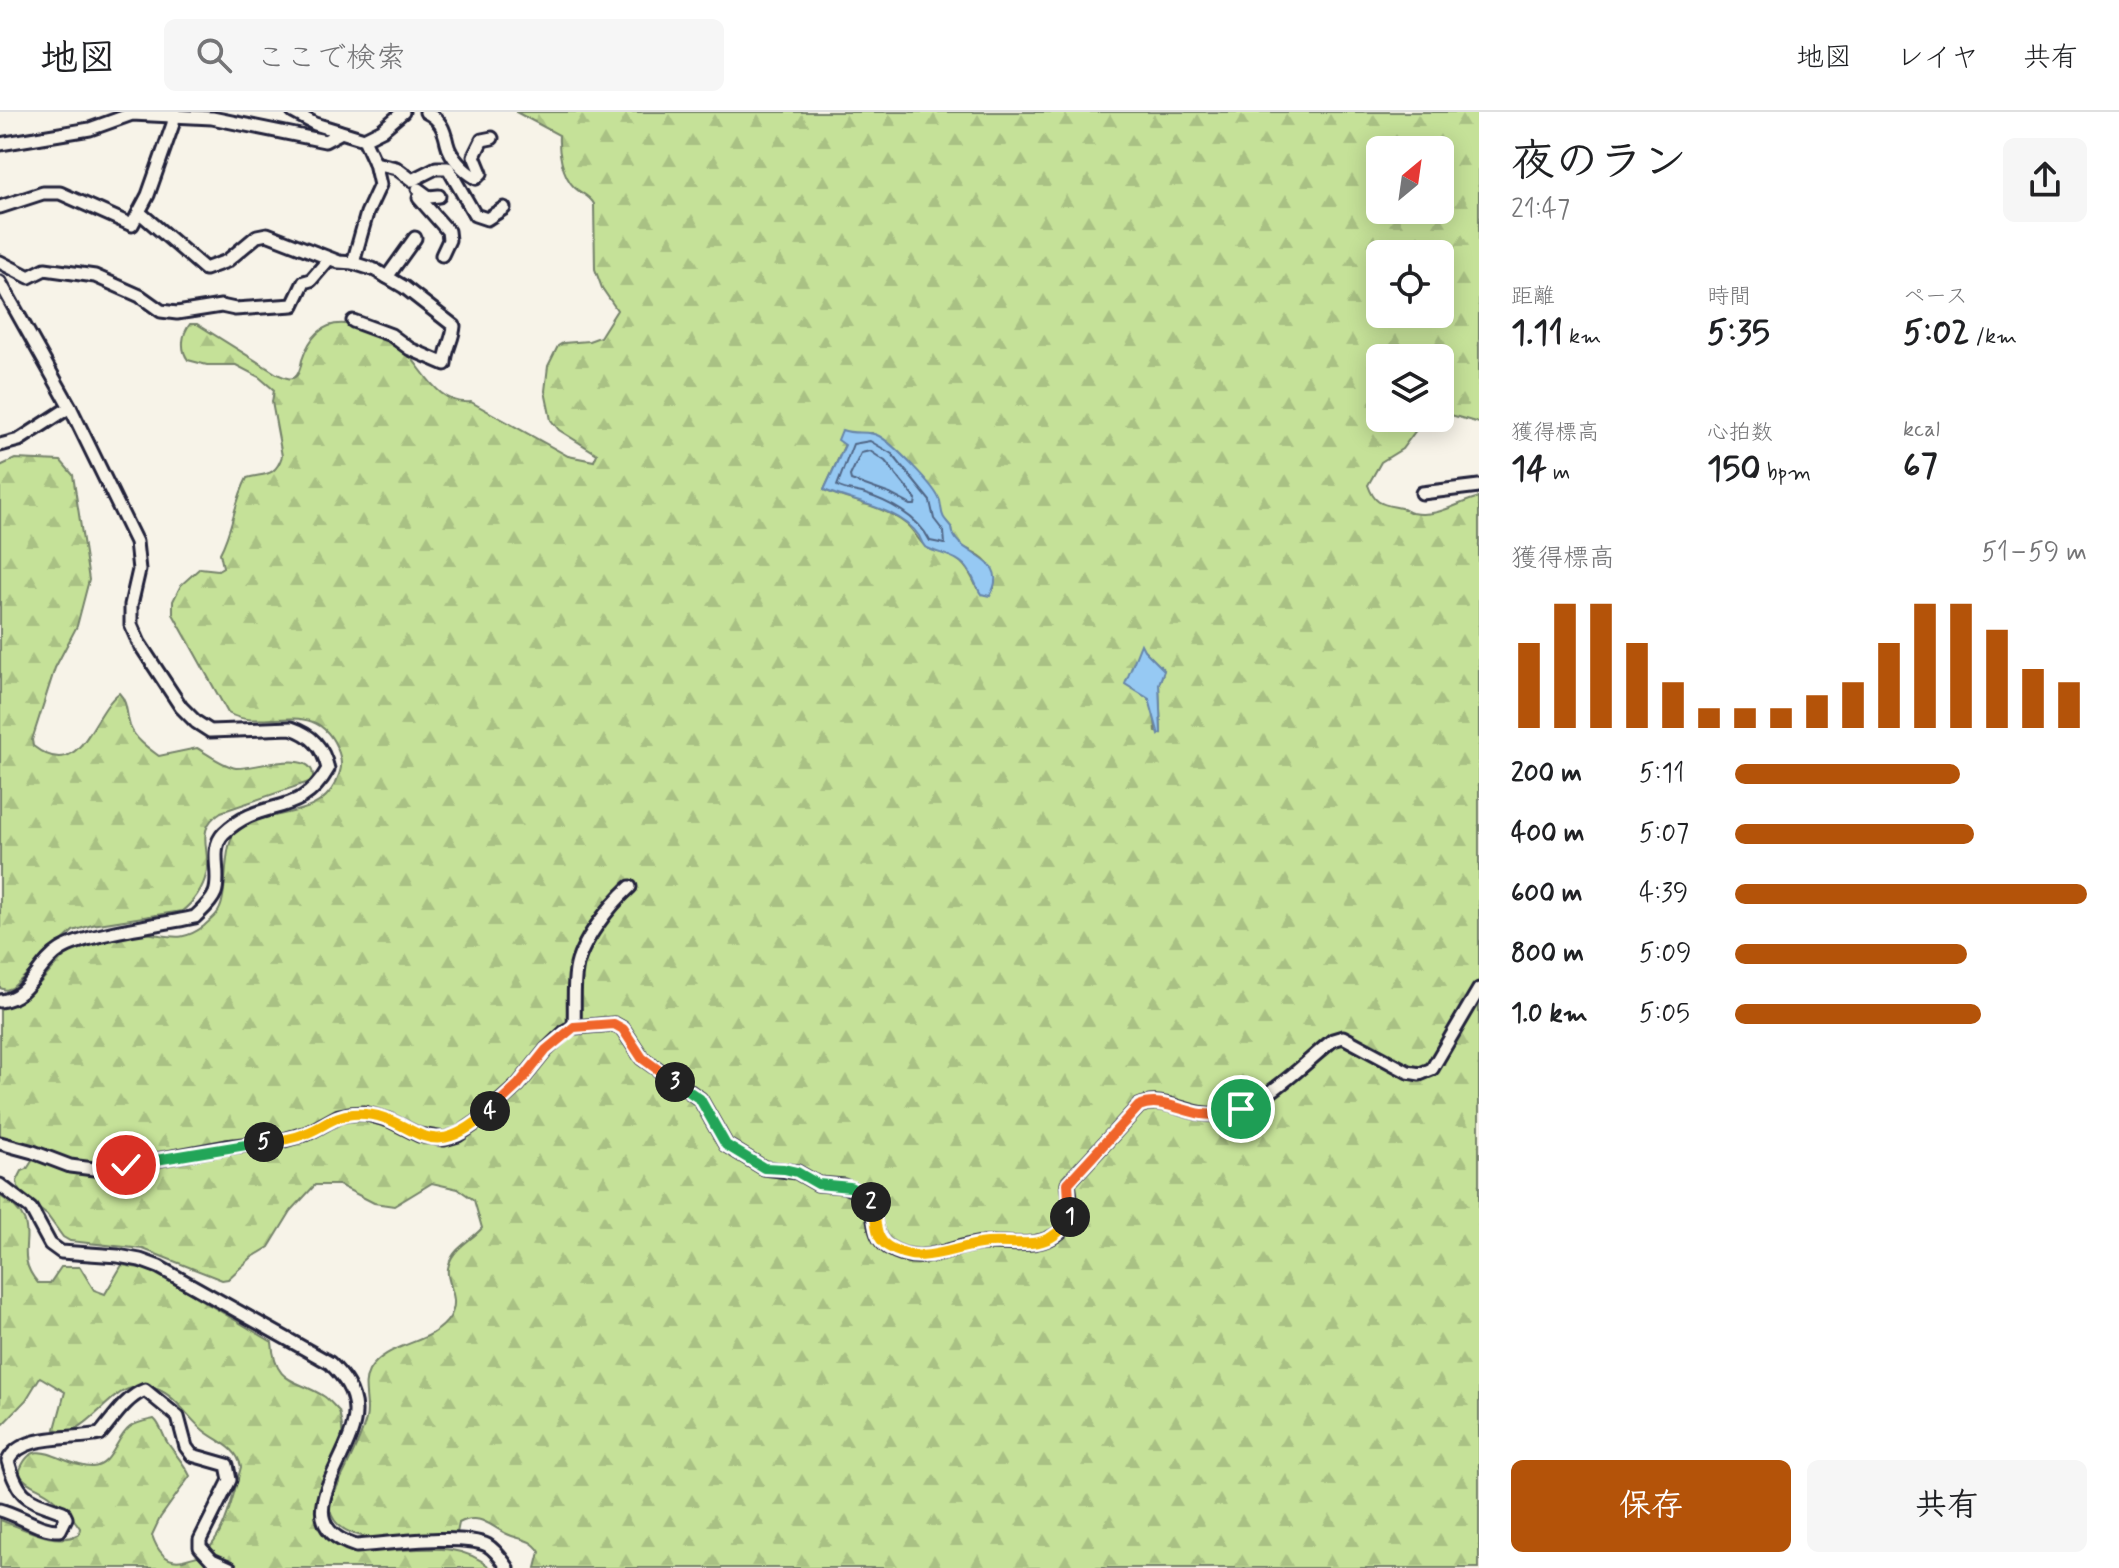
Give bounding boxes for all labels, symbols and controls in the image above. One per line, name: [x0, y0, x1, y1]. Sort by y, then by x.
search box: [164, 19, 724, 91]
icon: search: [192, 33, 236, 77]
text: 地図: [40, 35, 116, 84]
text: ここで検索: [256, 39, 406, 78]
text: 地図: [1796, 40, 1852, 77]
text: レイヤ: [1896, 40, 1979, 77]
text: 共有: [2023, 40, 2079, 77]
text: 夜のラン: [1511, 134, 1687, 192]
north arrow: [1366, 136, 1454, 224]
map controls: [1366, 136, 1454, 432]
button: share: [2003, 138, 2087, 222]
text: 21:47: [1511, 193, 1570, 227]
button: locate: [1366, 240, 1454, 328]
text: 距離: [1511, 283, 1555, 311]
text: 時間: [1707, 283, 1751, 311]
text: ペース: [1903, 283, 1968, 311]
text: 1.11: [1511, 311, 1563, 356]
text: 5:35: [1707, 311, 1770, 356]
text: 5:02: [1903, 311, 1969, 356]
text: km: [1563, 323, 1601, 351]
text: /km: [1969, 323, 2017, 351]
button: layers: [1366, 344, 1454, 432]
text: kcal: [1903, 416, 1940, 444]
text: 獲得標高: [1511, 419, 1599, 447]
text: 心拍数: [1707, 419, 1773, 447]
text: 67: [1903, 444, 1938, 489]
text: 14: [1511, 447, 1547, 492]
text: 150: [1707, 447, 1761, 492]
text: m: [1547, 459, 1570, 487]
text: bpm: [1761, 459, 1811, 487]
text: 51–59 m: [1981, 536, 2087, 570]
text: 獲得標高: [1511, 542, 1615, 576]
text: 200 m: [1511, 757, 1582, 791]
text: 5:11: [1639, 757, 1684, 791]
text: 400 m: [1511, 817, 1584, 851]
text: 5:07: [1639, 817, 1689, 851]
text: 600 m: [1511, 877, 1583, 911]
text: 4:39: [1639, 877, 1688, 911]
text: 800 m: [1511, 937, 1584, 971]
text: 5:09: [1639, 937, 1692, 971]
text: 1.0 km: [1511, 997, 1588, 1031]
text: 5:05: [1639, 997, 1690, 1031]
pin: 3: [655, 1062, 695, 1102]
text: 3: [670, 1068, 680, 1096]
pin: [1207, 1075, 1275, 1143]
icon: arrive: [1219, 1087, 1263, 1131]
pin: 4: [470, 1091, 510, 1131]
text: 4: [484, 1097, 496, 1125]
pin: 5: [244, 1122, 284, 1162]
text: 5: [257, 1128, 271, 1156]
pin: [92, 1131, 160, 1199]
icon: check: [104, 1143, 148, 1187]
pin: 2: [851, 1182, 891, 1222]
text: 2: [866, 1188, 876, 1216]
pin: 1: [1050, 1197, 1090, 1237]
text: 1: [1065, 1203, 1075, 1231]
button: 保存: [1511, 1460, 1791, 1552]
button: 共有: [1807, 1460, 2087, 1552]

